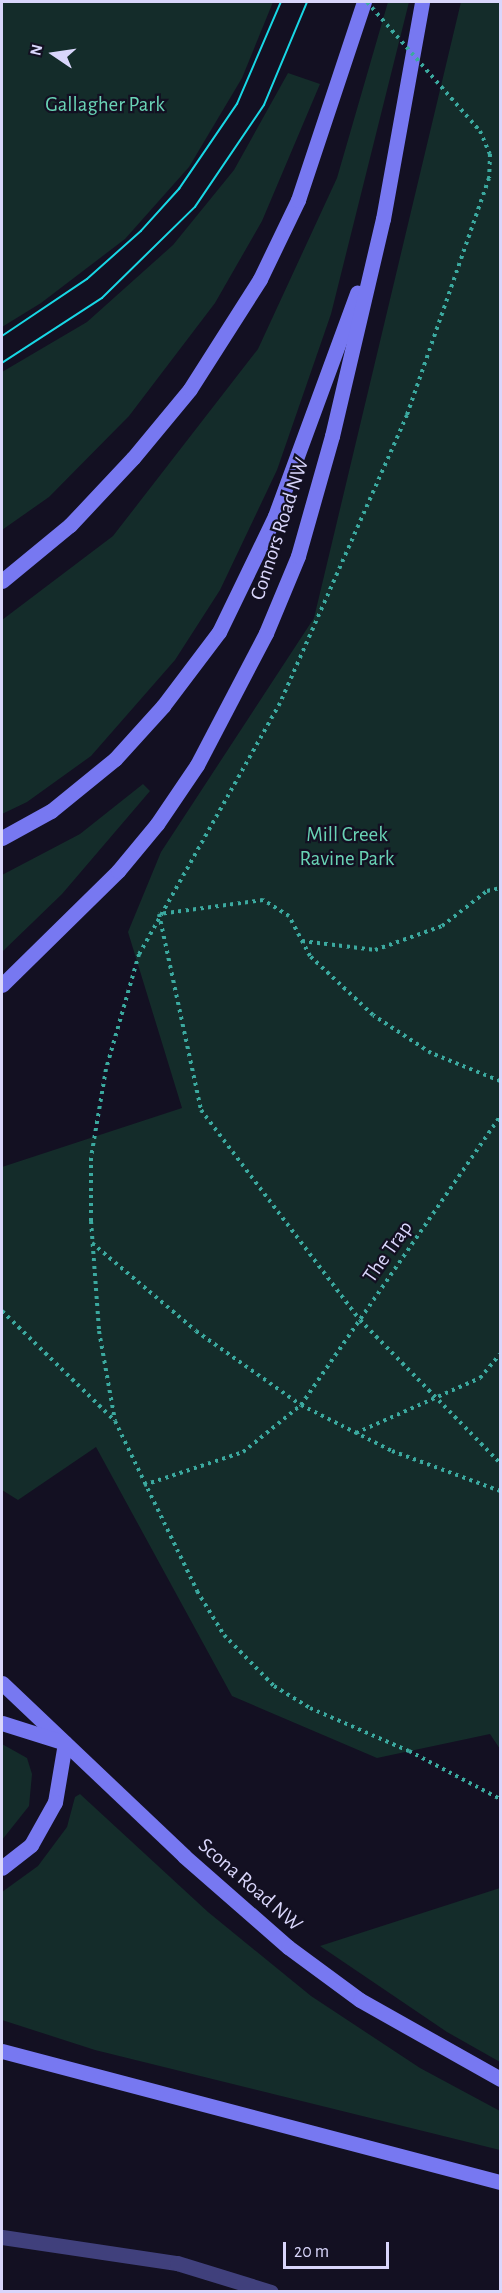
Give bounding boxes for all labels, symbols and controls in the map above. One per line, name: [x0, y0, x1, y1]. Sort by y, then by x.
north arrow: [24, 24, 84, 84]
text: N: [27, 43, 46, 57]
park label: Gallagher Park: [45, 92, 165, 118]
street label: Connors Road NW: [245, 455, 315, 603]
park label: Mill Creek Ravine Park: [300, 822, 394, 872]
street label: The Trap: [358, 1216, 418, 1288]
street label: Scona Road NW: [193, 1833, 307, 1937]
scale bar: [286, 2230, 392, 2268]
text: 20 m: [294, 2243, 329, 2261]

